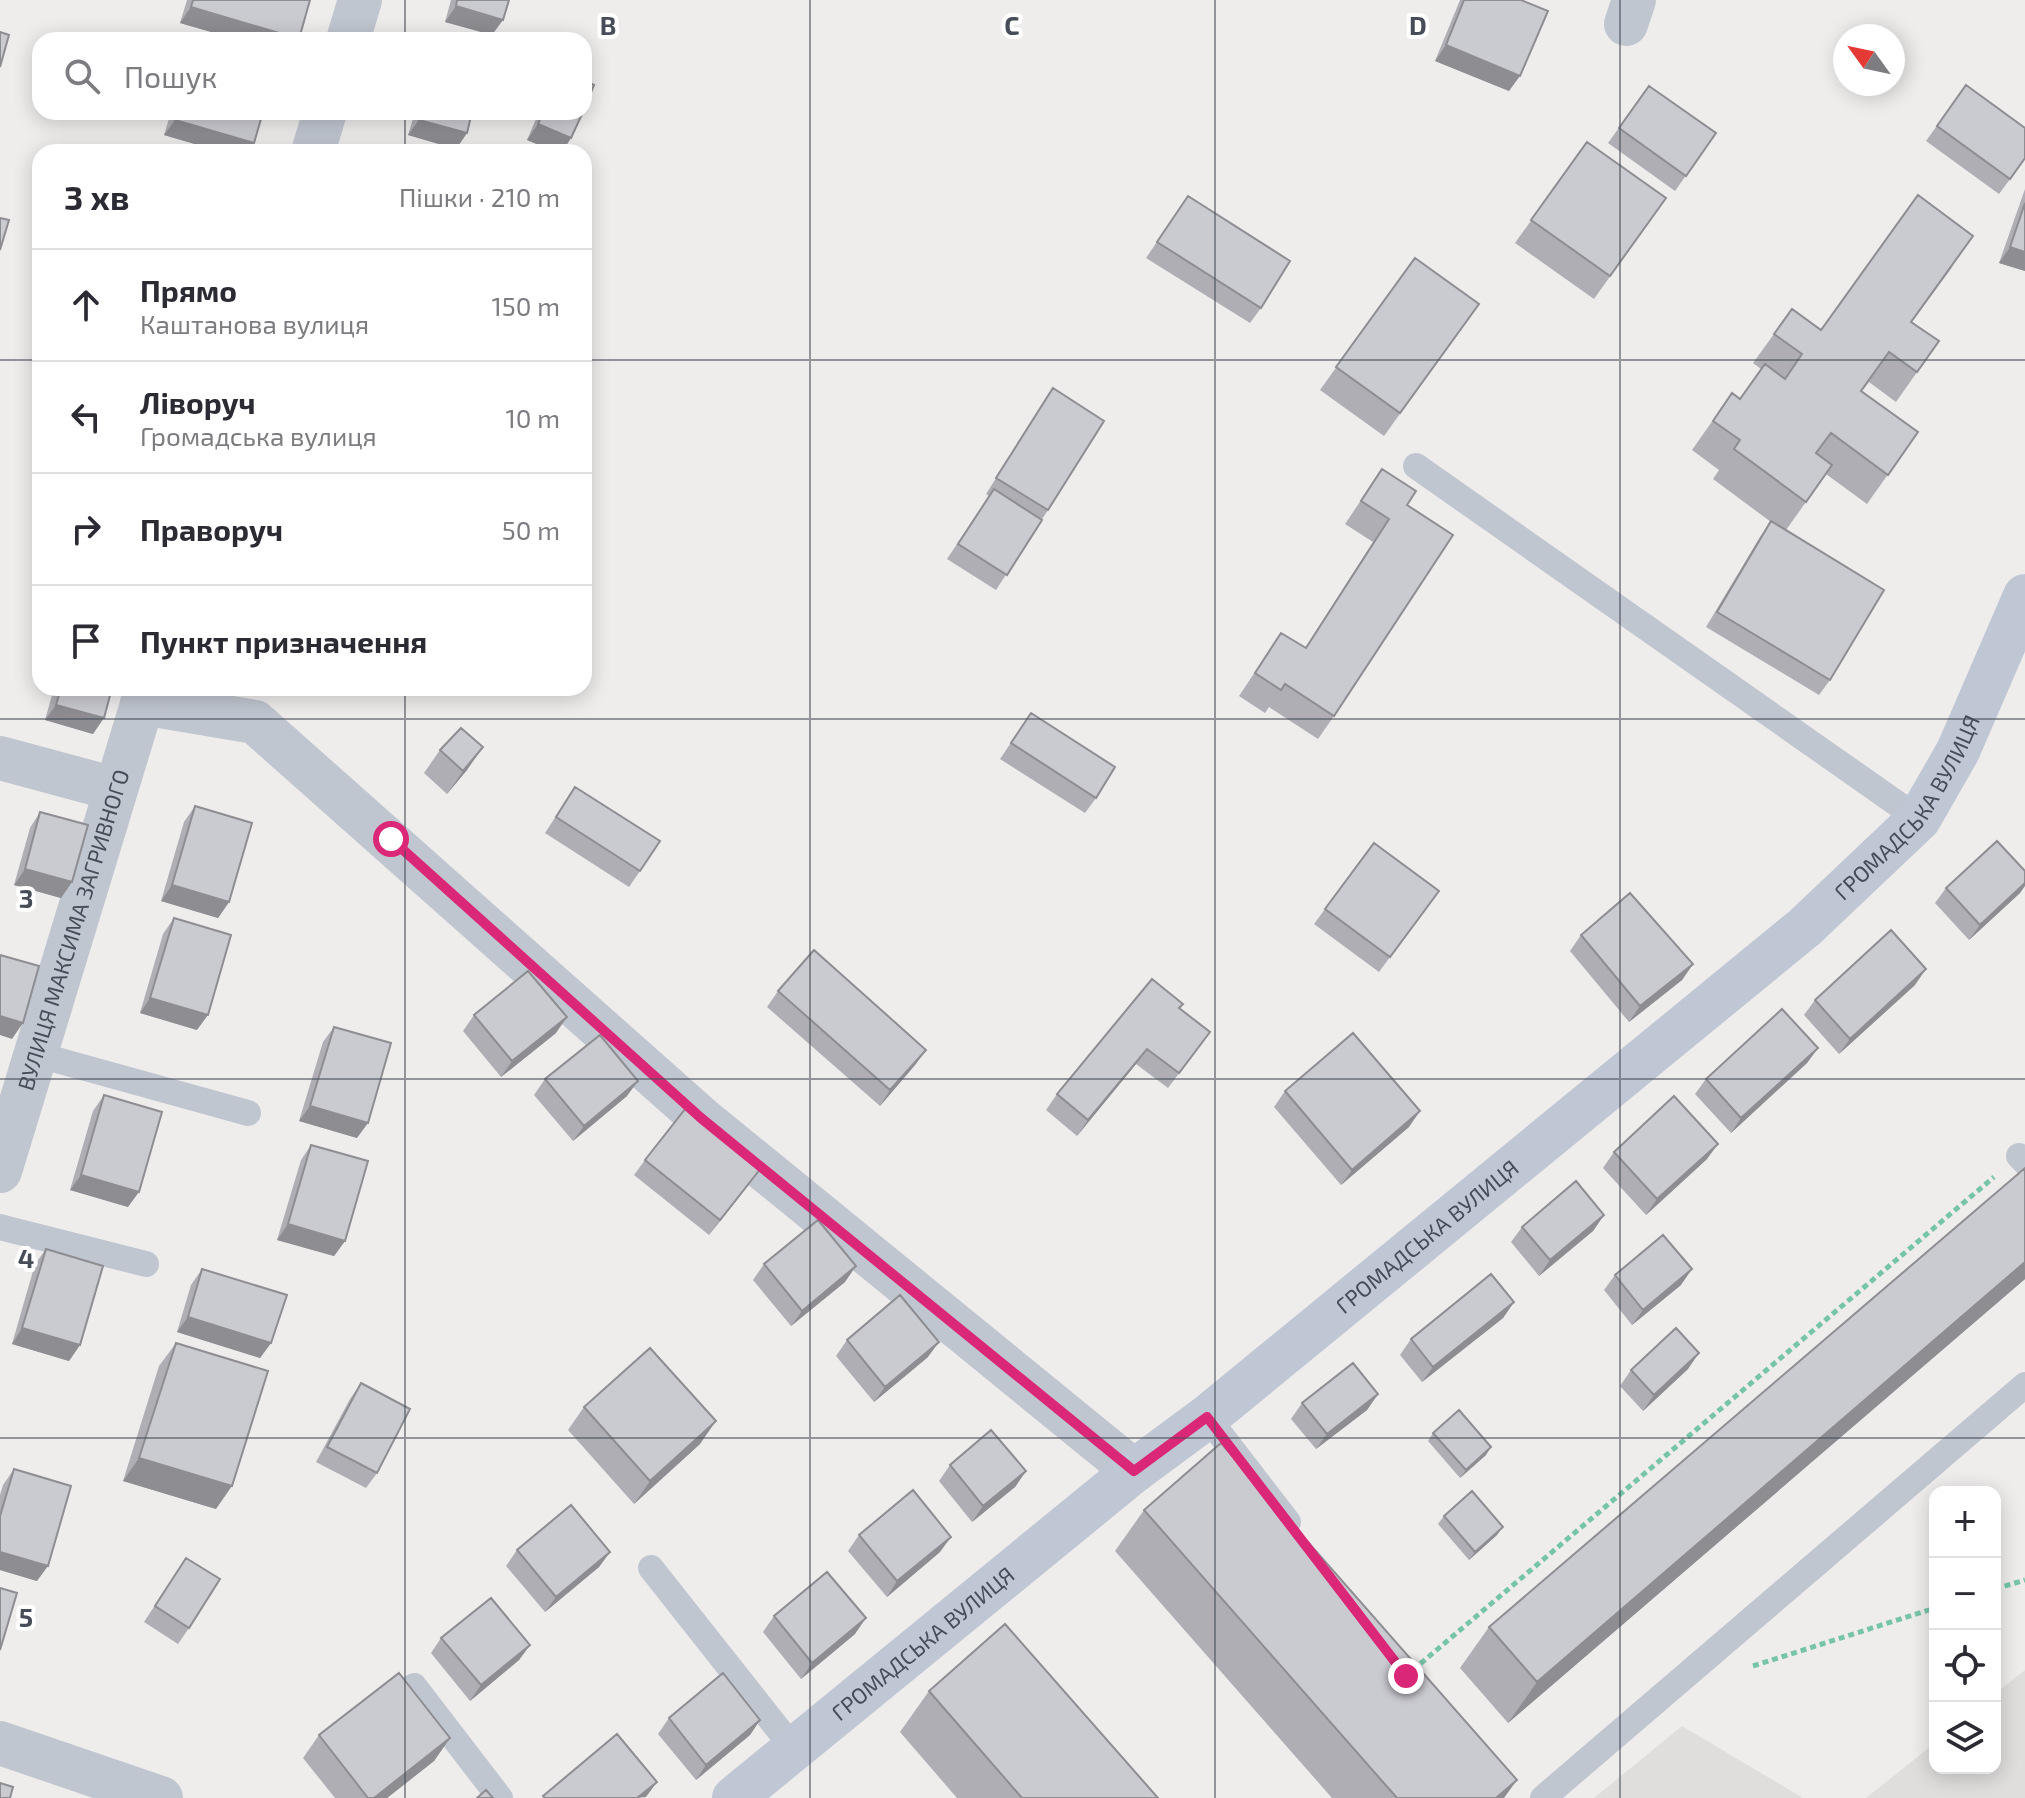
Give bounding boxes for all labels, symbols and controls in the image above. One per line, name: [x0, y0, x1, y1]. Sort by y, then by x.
text: B: [600, 9, 616, 40]
text: C: [1004, 9, 1020, 40]
text: D: [1409, 9, 1427, 40]
north arrow: [1833, 24, 1905, 96]
search box: [32, 32, 592, 120]
icon: search: [60, 54, 104, 98]
text: Пошук: [124, 58, 217, 94]
text: 3 хв: [64, 176, 129, 217]
text: Пішки · 210 m: [399, 181, 560, 212]
text: Прямо: [140, 272, 237, 308]
icon: ahead: [64, 283, 108, 327]
text: 150 m: [491, 290, 560, 321]
text: Каштанова вулиця: [140, 308, 369, 339]
text: Ліворуч: [140, 384, 256, 420]
icon: left: [64, 395, 108, 439]
text: 10 m: [505, 402, 560, 433]
text: Громадська вулиця: [140, 420, 377, 451]
icon: right: [64, 507, 108, 551]
text: Праворуч: [140, 511, 283, 547]
text: 50 m: [502, 514, 560, 545]
icon: arrive: [64, 619, 108, 663]
text: Пункт призначення: [140, 623, 427, 659]
street label: ГРОМАДСЬКА ВУЛИЦЯ: [1828, 711, 1984, 904]
street label: ВУЛИЦЯ МАКСИМА ЗАГРИВНОГО: [11, 766, 133, 1093]
route start: [373, 821, 409, 857]
text: 3: [19, 882, 33, 913]
street label: ГРОМАДСЬКА ВУЛИЦЯ: [1330, 1154, 1523, 1318]
text: 4: [18, 1242, 34, 1273]
map controls: [1929, 1486, 2001, 1774]
button: +: [1929, 1486, 2001, 1558]
button: −: [1929, 1558, 2001, 1630]
street label: ГРОМАДСЬКА ВУЛИЦЯ: [826, 1561, 1019, 1725]
text: 5: [19, 1601, 33, 1632]
button: locate: [1929, 1630, 2001, 1702]
route end: [1388, 1658, 1424, 1694]
button: layers: [1929, 1702, 2001, 1774]

